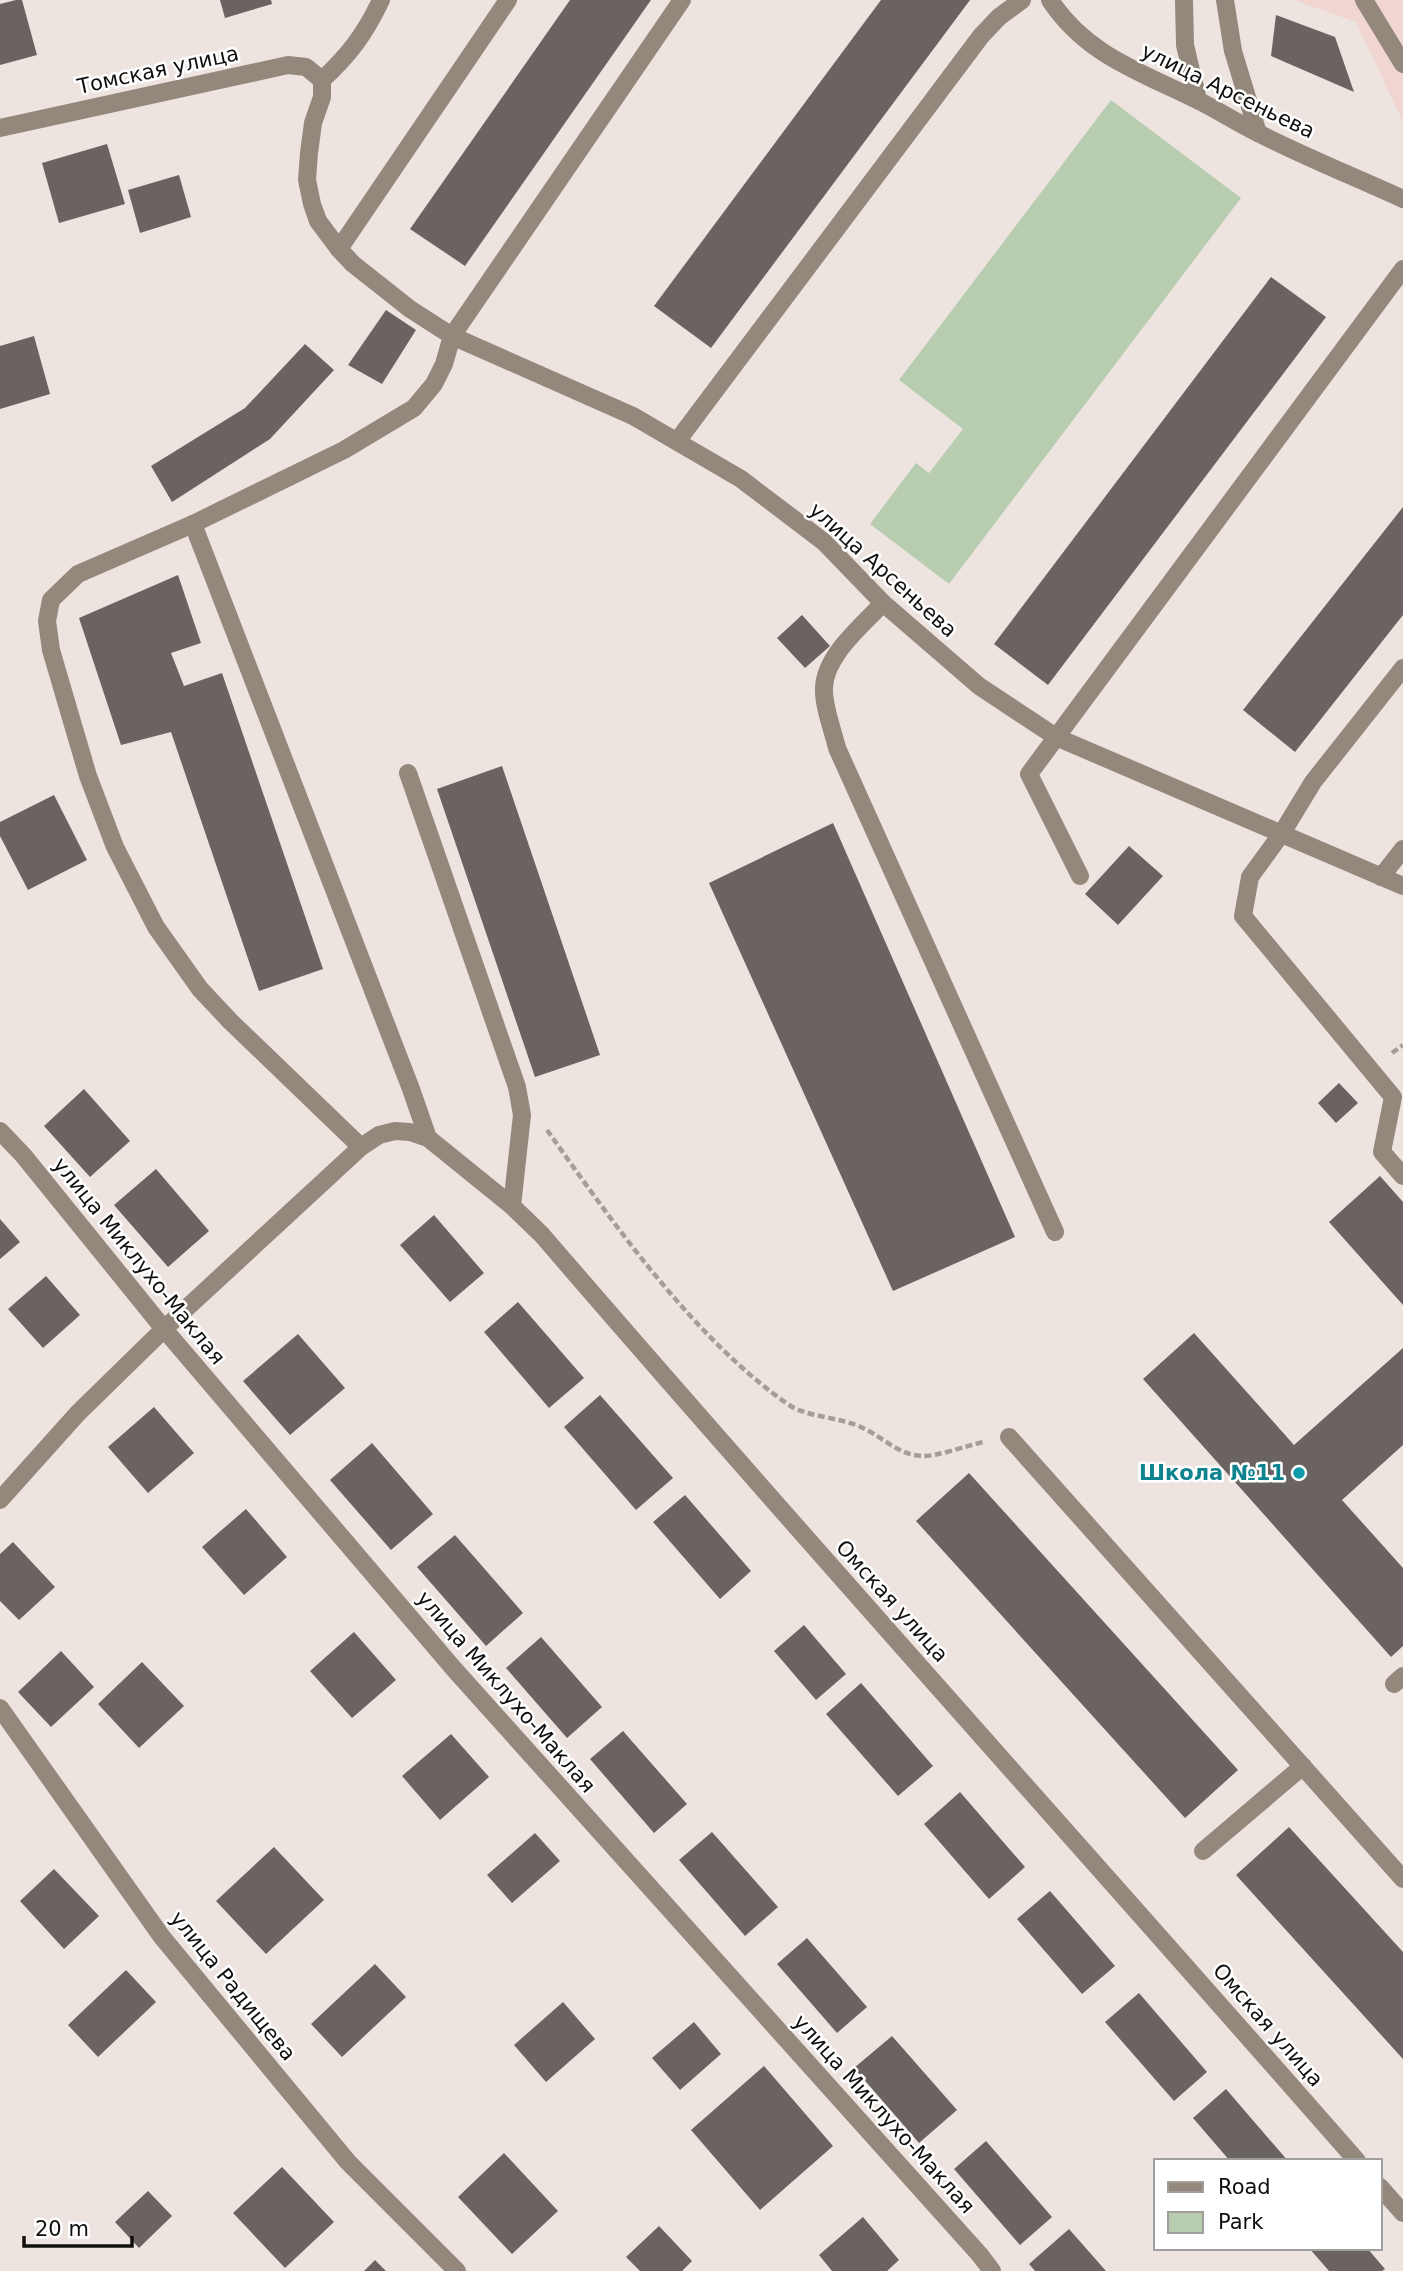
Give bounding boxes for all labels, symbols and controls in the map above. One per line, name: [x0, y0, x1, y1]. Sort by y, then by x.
street label: улица Арсеньева: [1137, 39, 1319, 143]
street label: Томская улица: [74, 41, 241, 99]
street label: улица Арсеньева: [804, 498, 962, 642]
street label: улица Миклухо-Маклая: [48, 1153, 230, 1369]
place label: Школа №11: [1139, 1461, 1285, 1485]
marker: Школа №11: [1291, 1465, 1307, 1481]
street label: Омская улица: [831, 1535, 953, 1667]
street label: улица Миклухо-Маклая: [412, 1586, 600, 1798]
street label: улица Радищева: [165, 1907, 301, 2065]
street label: Омская улица: [1208, 1958, 1328, 2092]
street label: улица Миклухо-Маклая: [788, 2010, 980, 2218]
legend: [1154, 2159, 1382, 2250]
text: Road: [1218, 2175, 1271, 2199]
scale bar: [24, 2204, 133, 2248]
text: Park: [1218, 2210, 1264, 2234]
text: 20 m: [35, 2217, 89, 2241]

